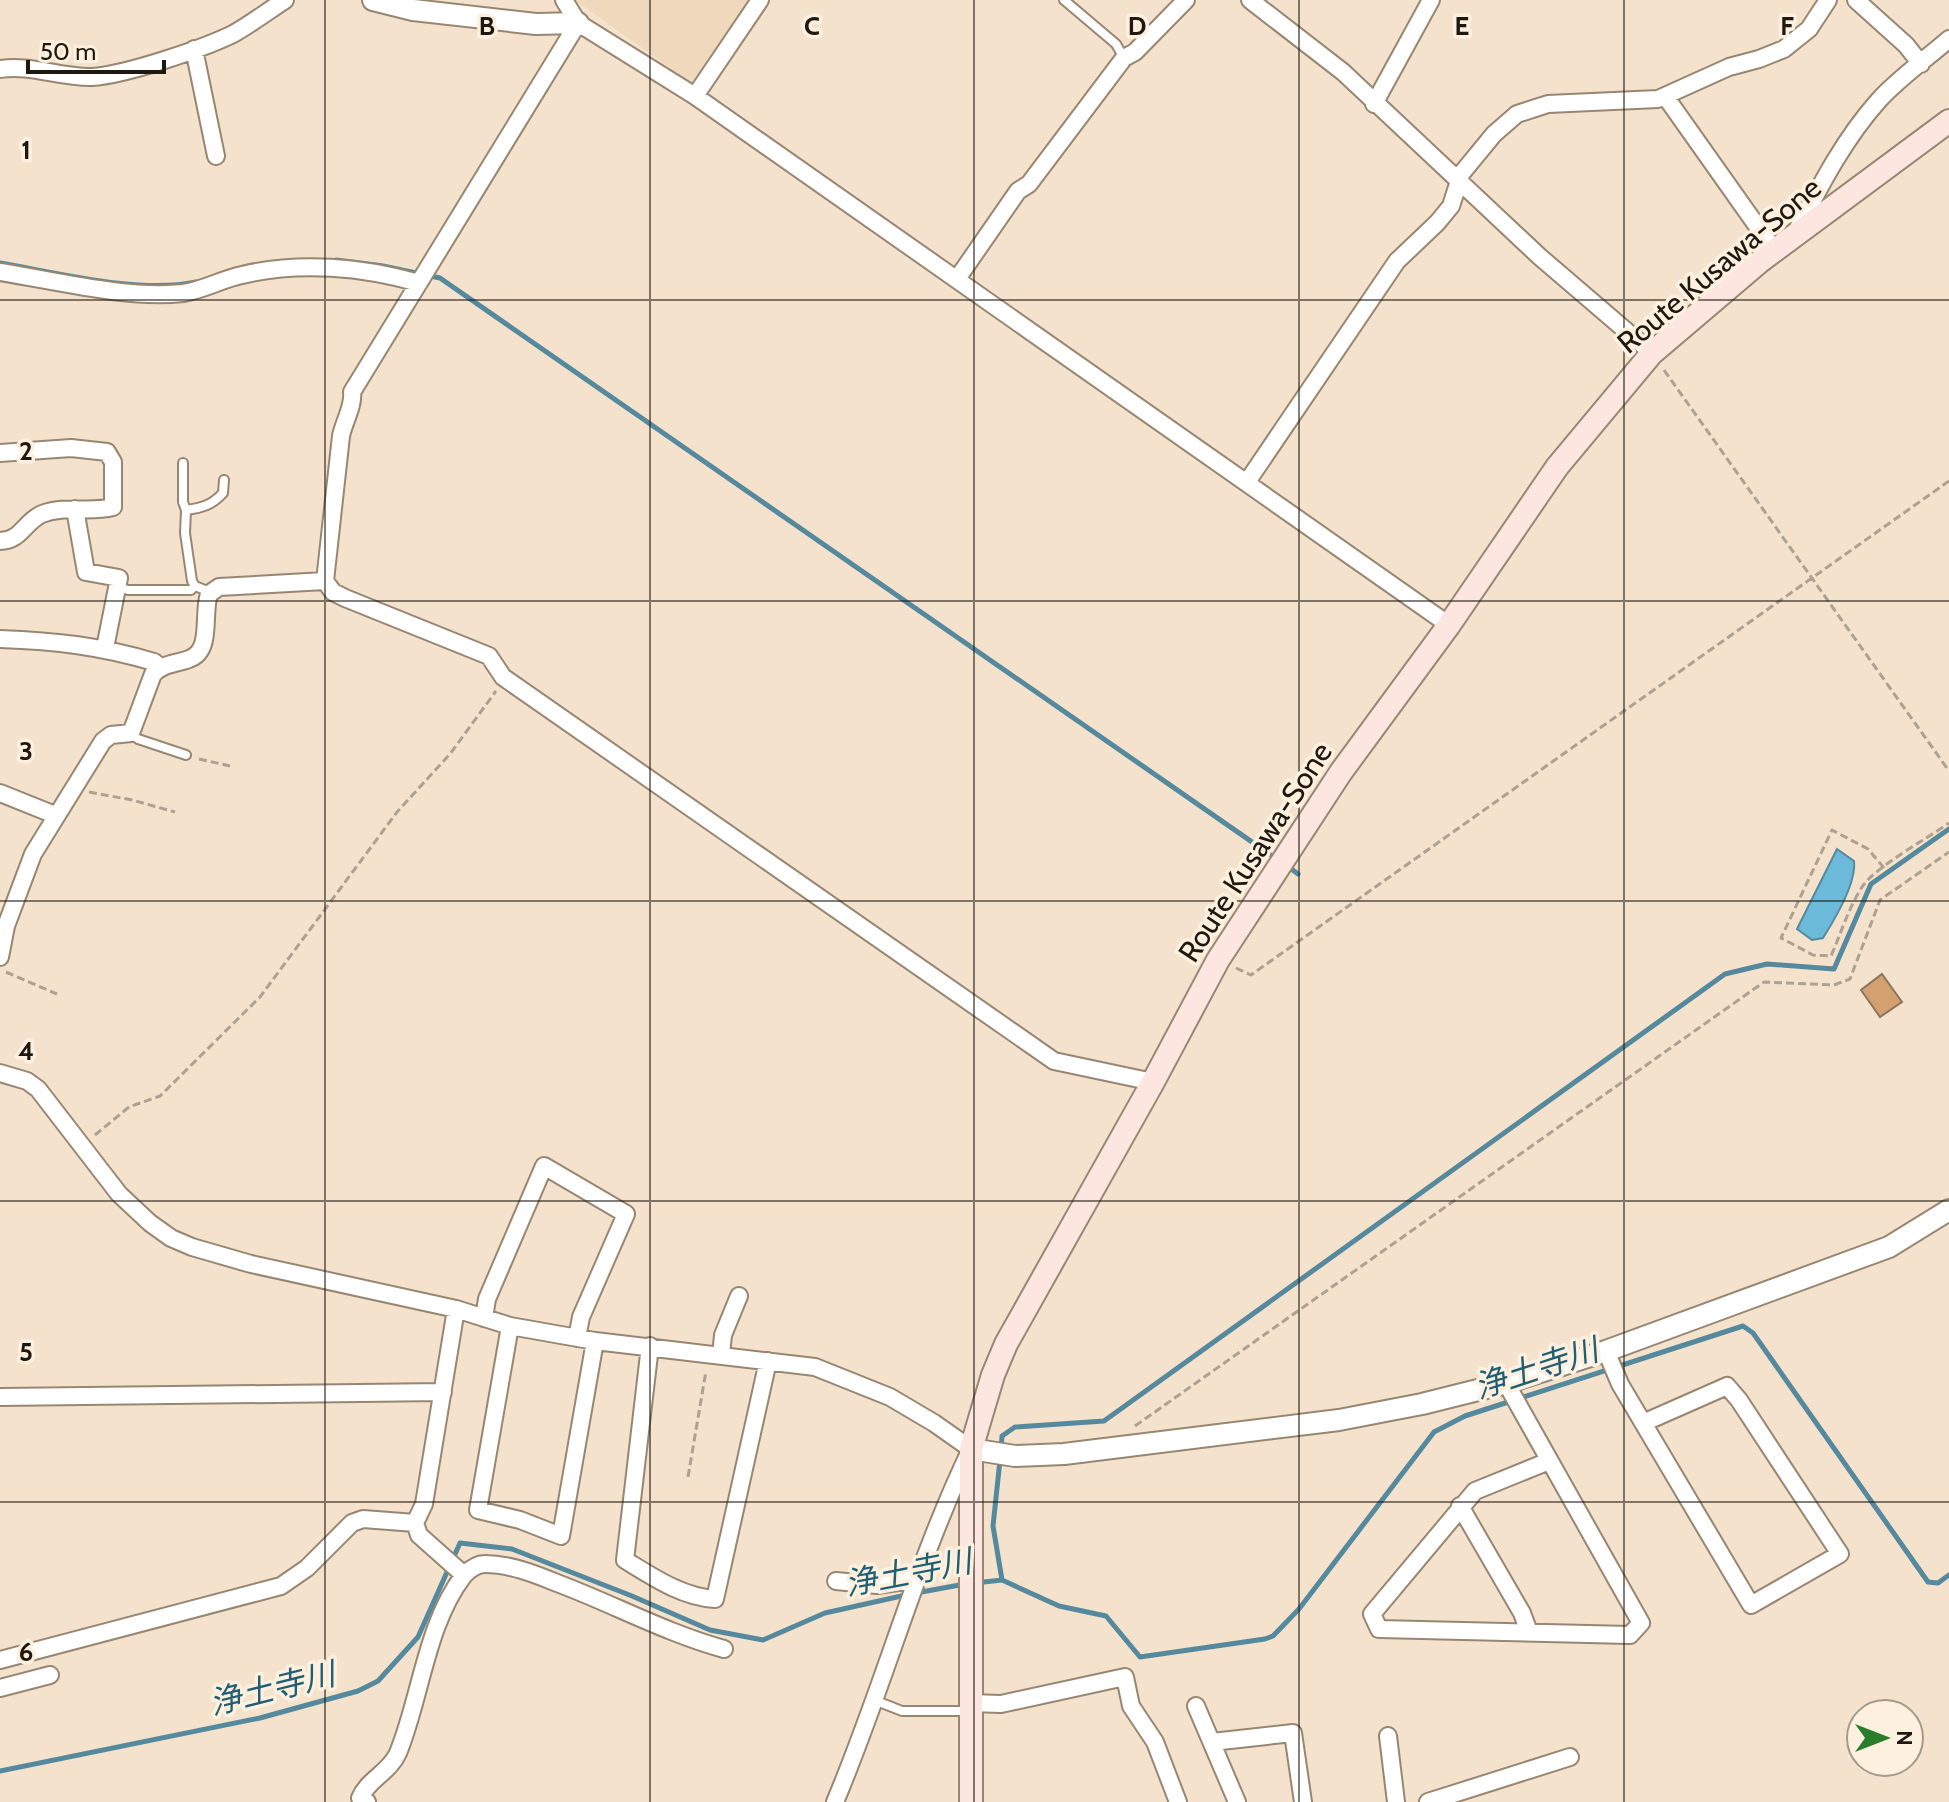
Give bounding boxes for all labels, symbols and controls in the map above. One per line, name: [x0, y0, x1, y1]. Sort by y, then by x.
text: B: [479, 10, 495, 42]
text: C: [804, 10, 820, 42]
text: D: [1128, 10, 1146, 42]
text: E: [1455, 10, 1469, 42]
text: F: [1780, 10, 1794, 42]
scale bar: [28, 24, 164, 74]
text: 50 m: [40, 37, 96, 66]
text: 1: [21, 134, 31, 166]
street label: Route Kusawa-Sone: [1610, 169, 1828, 361]
text: 2: [19, 435, 33, 467]
text: 3: [19, 735, 33, 767]
street label: Route Kusawa-Sone: [1170, 735, 1340, 969]
text: 4: [18, 1035, 34, 1067]
water label: 浄土寺川: [1469, 1329, 1606, 1406]
text: 5: [19, 1336, 33, 1368]
water label: 浄土寺川: [841, 1540, 977, 1603]
text: 6: [19, 1636, 33, 1668]
water label: 浄土寺川: [205, 1653, 342, 1722]
north arrow: [1845, 1698, 1925, 1778]
text: N: [1891, 1730, 1918, 1746]

